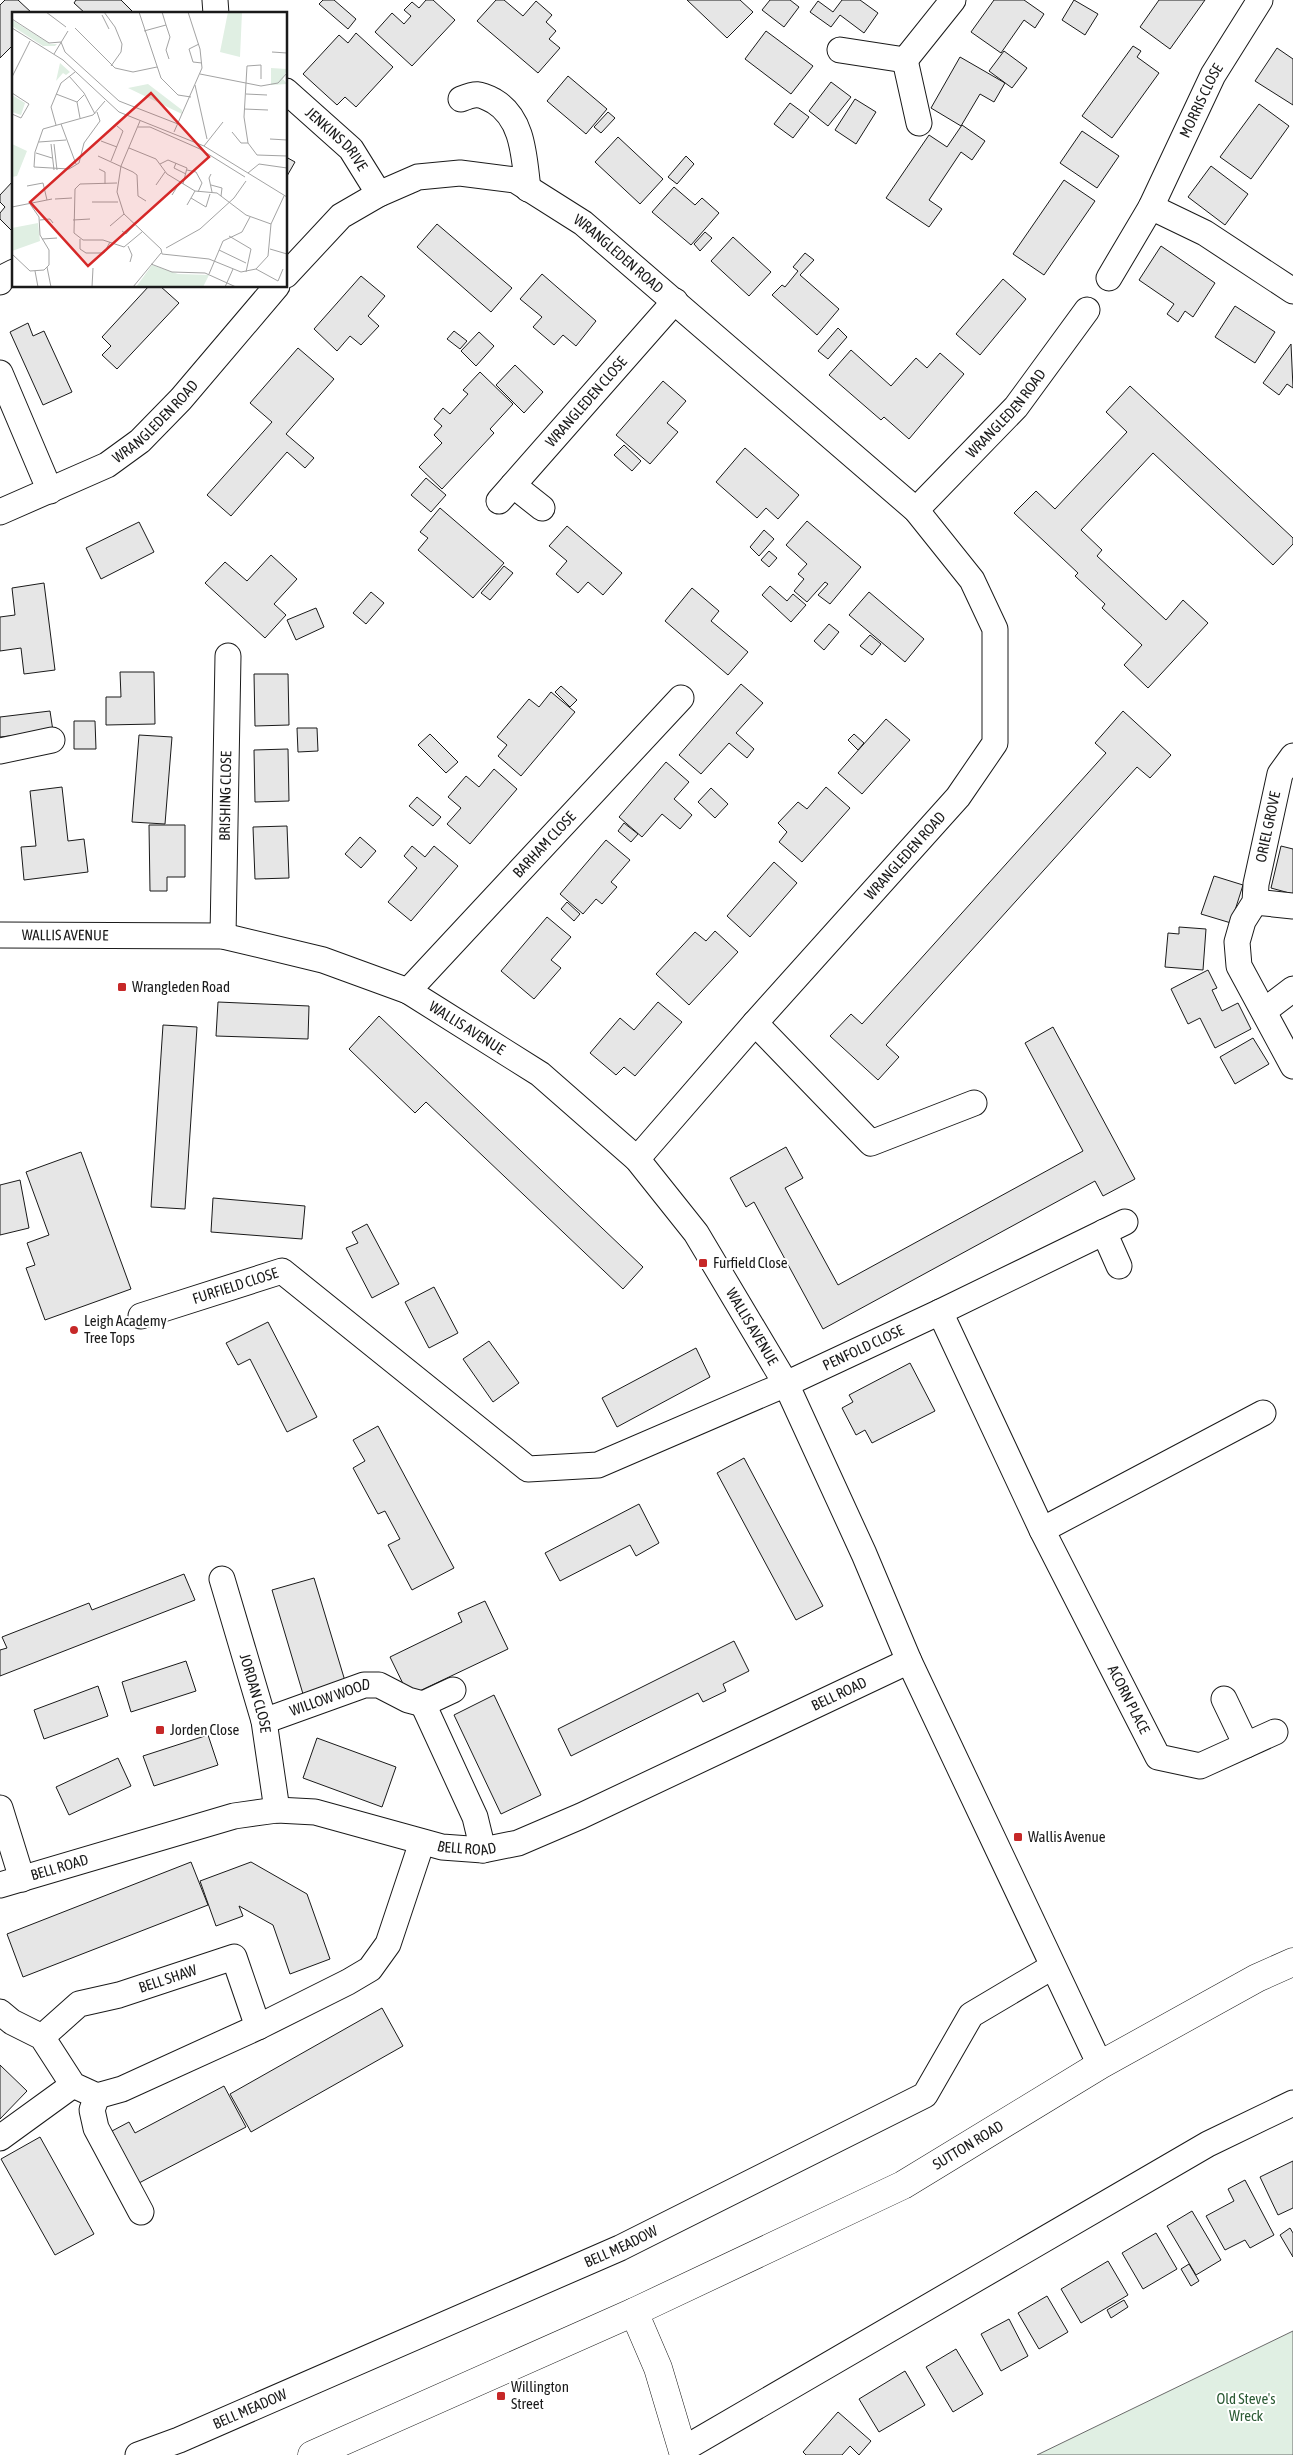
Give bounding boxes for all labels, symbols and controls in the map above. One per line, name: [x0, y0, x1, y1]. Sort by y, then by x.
inset map: [12, 12, 288, 288]
street label: MORRIS CLOSE: [1176, 60, 1226, 140]
street label: JENKINS DRIVE: [302, 104, 372, 174]
street label: WRANGLEDEN ROAD: [571, 210, 667, 296]
street label: WRANGLEDEN CLOSE: [542, 353, 630, 450]
street label: WRANGLEDEN ROAD: [962, 366, 1049, 461]
street label: WRANGLEDEN ROAD: [109, 377, 201, 466]
street label: BRISHING CLOSE: [216, 750, 234, 841]
street label: ORIEL GROVE: [1252, 789, 1283, 864]
street label: BARHAM CLOSE: [509, 807, 579, 881]
street label: WRANGLEDEN ROAD: [861, 808, 949, 903]
street label: WALLIS AVENUE: [22, 926, 109, 943]
place label: Wrangleden Road: [132, 978, 230, 995]
marker: Wrangleden Road: [116, 981, 128, 993]
street label: WALLIS AVENUE: [426, 997, 509, 1058]
place label: Furfield Close: [713, 1254, 788, 1271]
marker: Furfield Close: [697, 1257, 709, 1269]
street label: FURFIELD CLOSE: [190, 1264, 281, 1307]
street label: WALLIS AVENUE: [723, 1285, 782, 1369]
place label: Leigh Academy Tree Tops: [84, 1312, 167, 1346]
street label: PENFOLD CLOSE: [820, 1321, 907, 1374]
marker: Leigh Academy Tree Tops: [68, 1324, 80, 1336]
street label: JORDAN CLOSE: [237, 1651, 275, 1734]
street label: ACORN PLACE: [1104, 1662, 1154, 1737]
street label: BELL ROAD: [809, 1673, 869, 1714]
street label: WILLOW WOOD: [287, 1676, 370, 1719]
place label: Jorden Close: [170, 1721, 239, 1738]
marker: Jorden Close: [154, 1724, 166, 1736]
place label: Wallis Avenue: [1028, 1828, 1106, 1845]
marker: Wallis Avenue: [1012, 1831, 1024, 1843]
street label: BELL ROAD: [435, 1837, 498, 1858]
street label: BELL ROAD: [29, 1850, 90, 1883]
street label: BELL SHAW: [136, 1961, 199, 1996]
street label: SUTTON ROAD: [929, 2117, 1006, 2173]
street label: BELL MEADOW: [581, 2222, 660, 2271]
place label: Willington Street: [511, 2378, 569, 2412]
street label: BELL MEADOW: [210, 2385, 289, 2432]
marker: Willington Street: [495, 2390, 507, 2402]
park label: Old Steve's Wreck: [1216, 2390, 1276, 2424]

